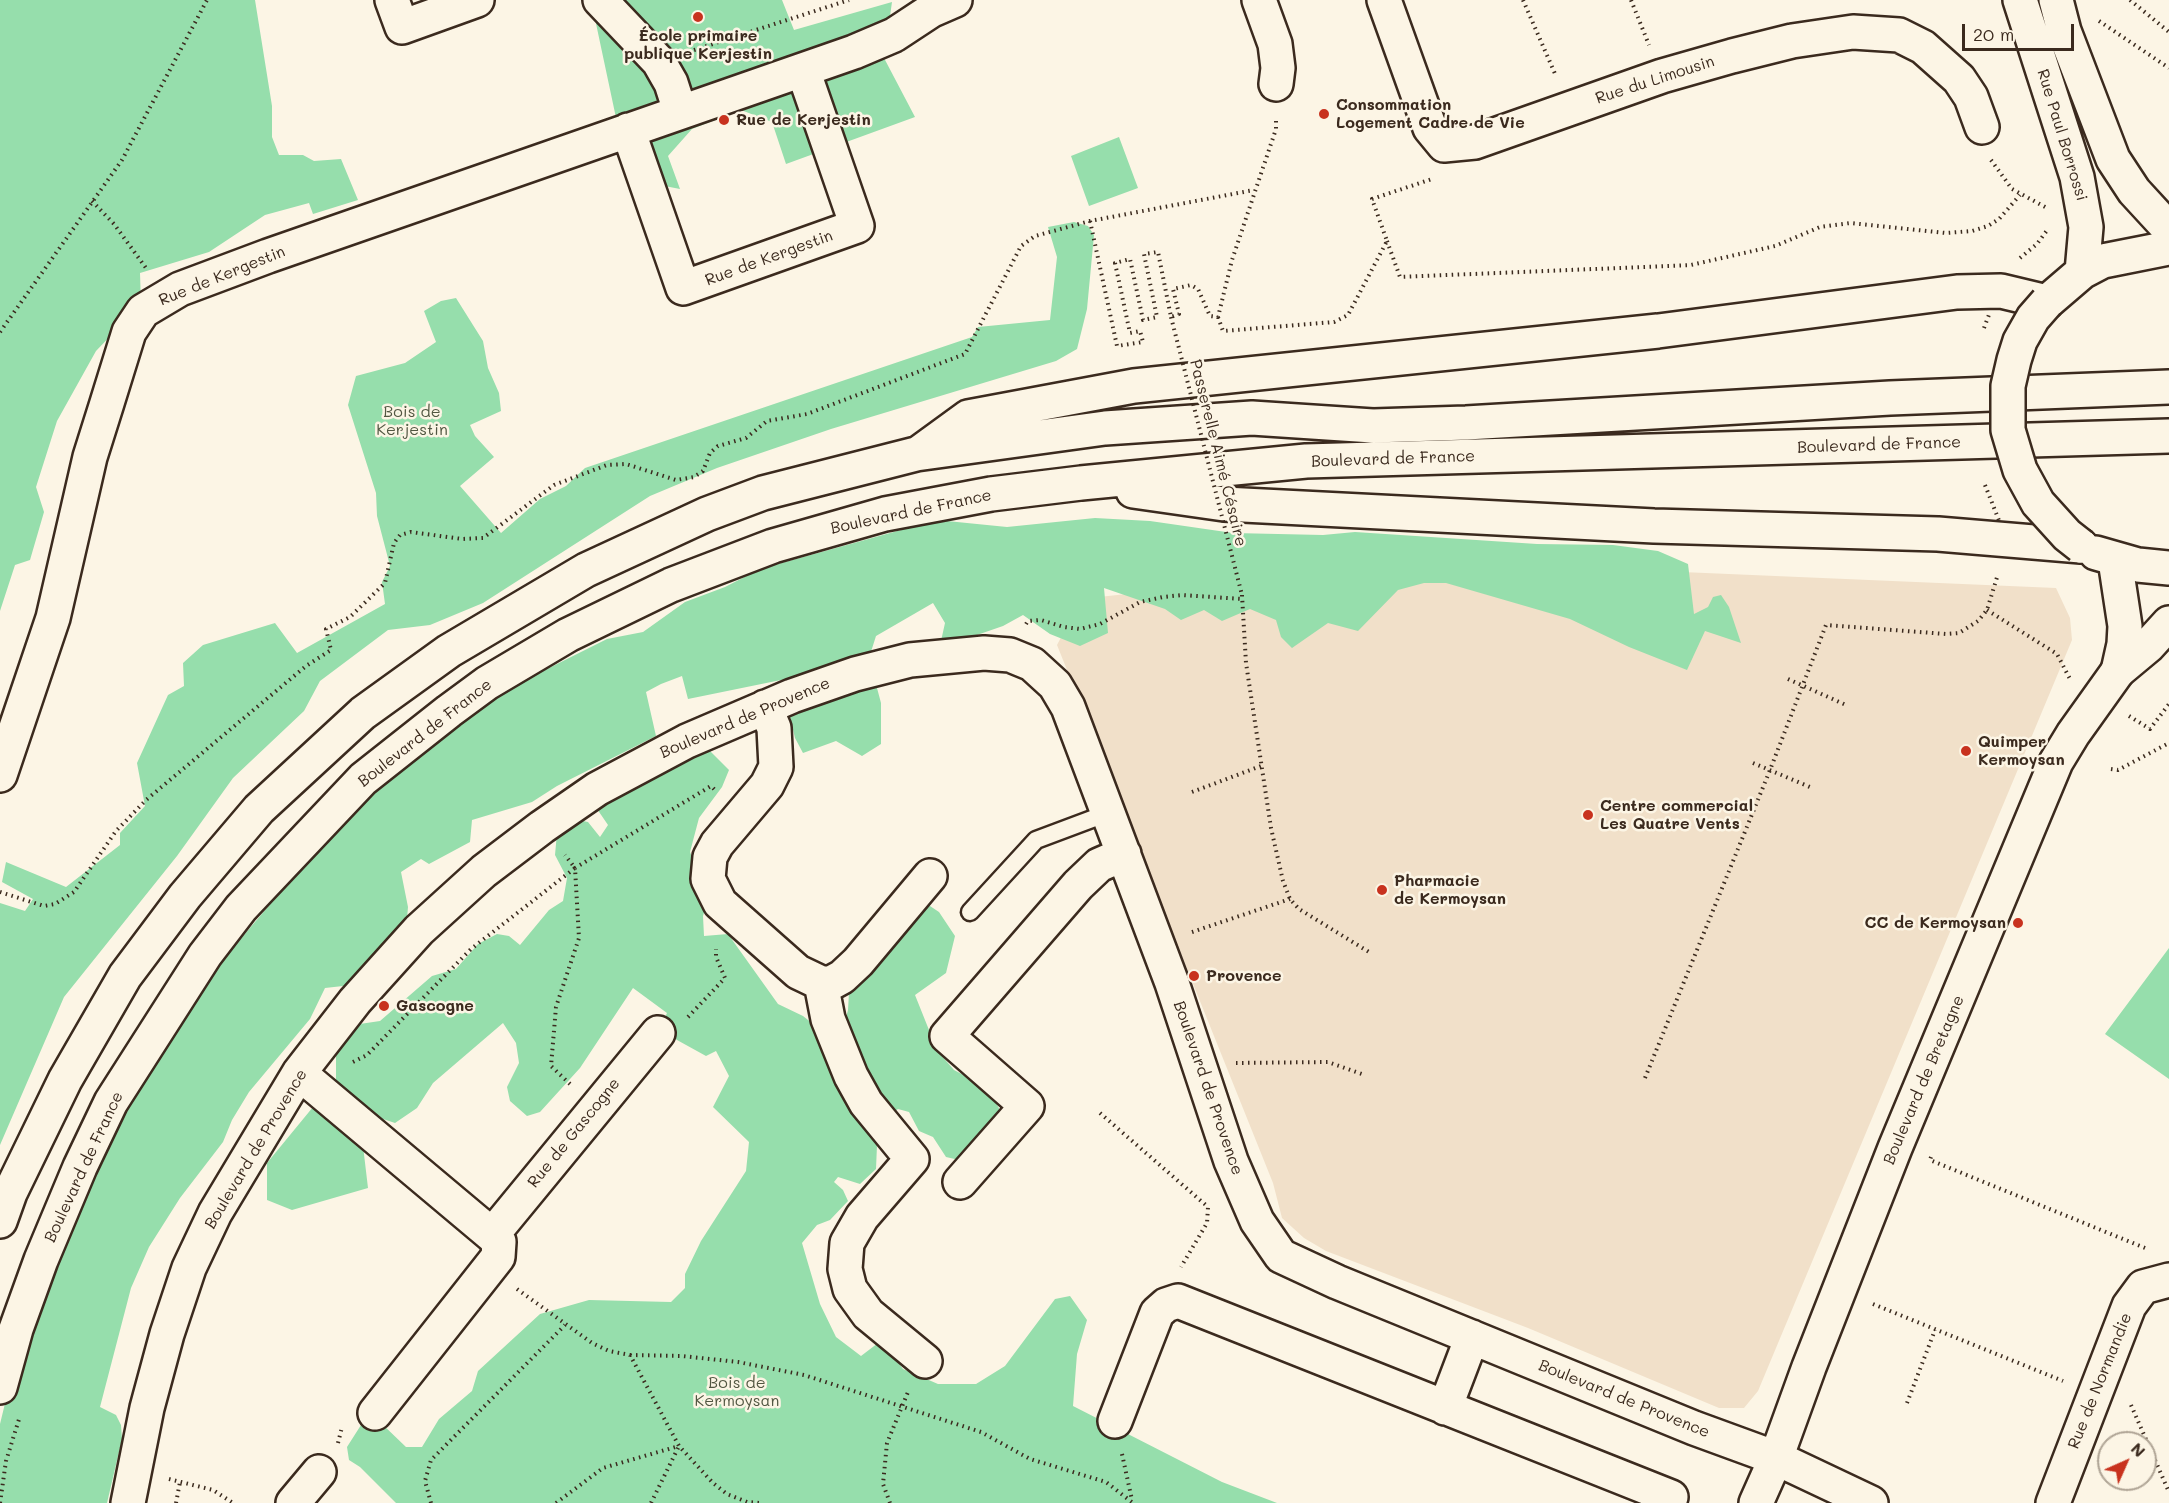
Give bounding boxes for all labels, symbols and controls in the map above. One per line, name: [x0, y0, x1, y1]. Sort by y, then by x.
marker: École primaire publique Kerjestin: [691, 10, 705, 24]
scale bar: [1965, 12, 2078, 50]
text: 20 m: [1973, 22, 2014, 46]
place label: École primaire publique Kerjestin: [624, 26, 772, 64]
street label: Rue du Limousin: [1593, 52, 1717, 108]
street label: Rue Paul Borrossi: [2033, 67, 2091, 203]
place label: Consommation Logement Cadre de Vie: [1336, 95, 1525, 133]
marker: Consommation Logement Cadre de Vie: [1317, 107, 1331, 121]
place label: Rue de Kerjestin: [736, 110, 871, 130]
marker: Rue de Kerjestin: [717, 113, 731, 127]
street label: Rue de Kergestin: [702, 226, 836, 290]
street label: Rue de Kergestin: [156, 242, 288, 310]
street label: Passerelle Aimé Césaire: [1185, 357, 1251, 549]
park label: Bois de Kerjestin: [376, 402, 448, 440]
street label: Boulevard de France: [1797, 433, 1961, 457]
street label: Boulevard de France: [1311, 447, 1475, 471]
street label: Boulevard de France: [829, 486, 993, 538]
street label: Boulevard de Provence: [657, 673, 833, 763]
street label: Boulevard de France: [354, 675, 496, 791]
place label: Quimper Kermoysan: [1978, 732, 2065, 770]
marker: Quimper Kermoysan: [1959, 744, 1973, 758]
place label: Centre commercial Les Quatre Vents: [1600, 796, 1753, 834]
marker: Centre commercial Les Quatre Vents: [1581, 808, 1595, 822]
place label: Pharmacie de Kermoysan: [1394, 871, 1506, 909]
marker: Pharmacie de Kermoysan: [1375, 883, 1389, 897]
place label: CC de Kermoysan: [1865, 913, 2006, 933]
marker: CC de Kermoysan: [2011, 916, 2025, 930]
place label: Provence: [1206, 966, 1281, 986]
marker: Provence: [1187, 969, 1201, 983]
street label: Boulevard de Bretagne: [1880, 993, 1968, 1167]
place label: Gascogne: [396, 996, 474, 1016]
street label: Boulevard de Provence: [1169, 998, 1247, 1178]
marker: Gascogne: [377, 999, 391, 1013]
street label: Boulevard de Provence: [201, 1066, 311, 1232]
street label: Rue de Gascogne: [524, 1074, 624, 1192]
street label: Boulevard de France: [41, 1089, 127, 1245]
street label: Rue de Normandie: [2064, 1310, 2136, 1452]
street label: Boulevard de Provence: [1536, 1356, 1712, 1442]
park label: Bois de Kermoysan: [695, 1373, 779, 1411]
north arrow: [2097, 1431, 2157, 1491]
text: N: [2127, 1438, 2150, 1461]

